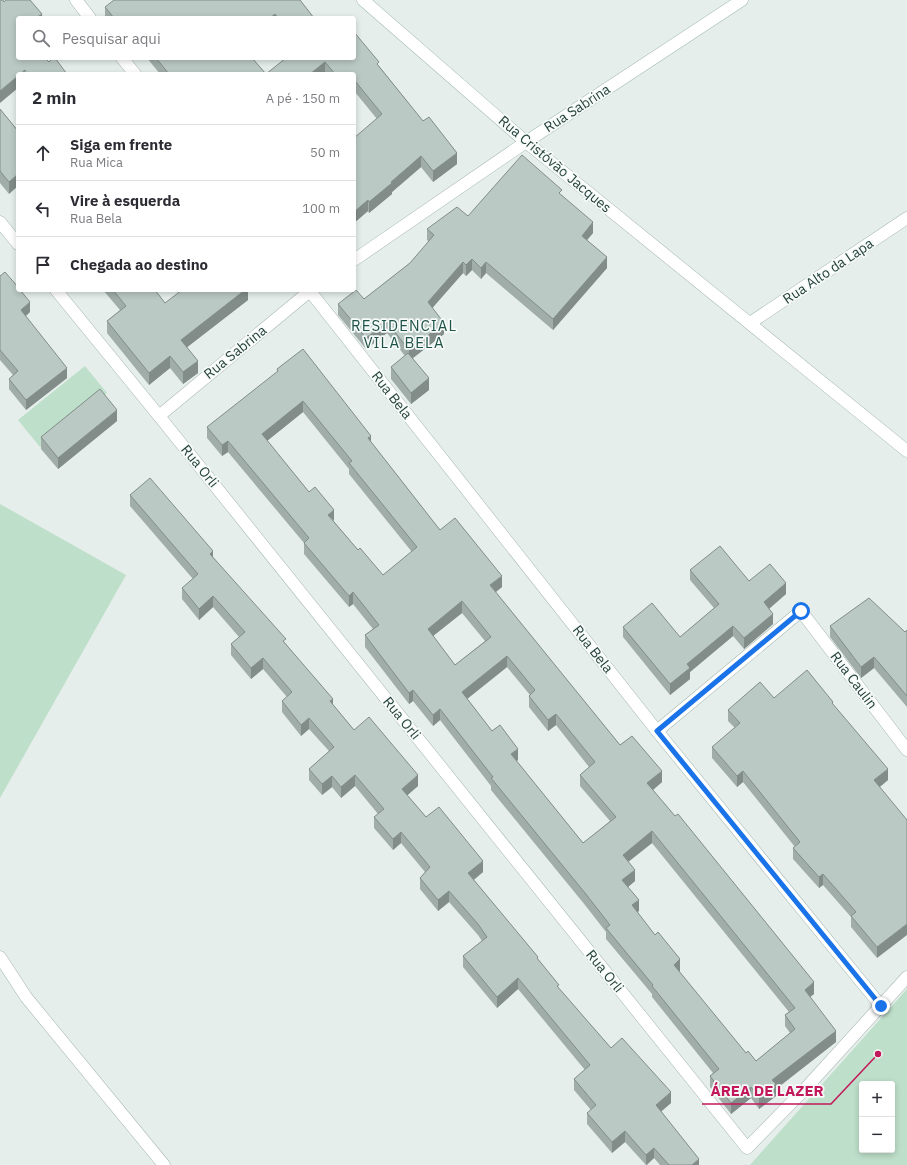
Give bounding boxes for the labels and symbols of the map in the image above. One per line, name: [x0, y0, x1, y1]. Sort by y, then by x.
street label: Rua Sabrina: [540, 80, 614, 136]
street label: Rua Cristóvão Jacques: [495, 112, 615, 217]
street label: Rua Alto da Lapa: [779, 234, 877, 308]
district label: RESIDENCIAL VILA BELA: [351, 316, 457, 352]
street label: Rua Sabrina: [200, 321, 270, 383]
street label: Rua Bela: [368, 367, 417, 423]
street label: Rua Orli: [177, 441, 223, 491]
route start: [792, 602, 810, 620]
street label: Rua Bela: [569, 621, 618, 677]
street label: Rua Caulin: [827, 648, 881, 712]
street label: Rua Orli: [379, 693, 425, 743]
street label: Rua Orli: [582, 946, 628, 996]
route end: [872, 997, 890, 1015]
callout: ÁREA DE LAZER: [702, 1077, 831, 1104]
text: ÁREA DE LAZER: [710, 1081, 824, 1100]

